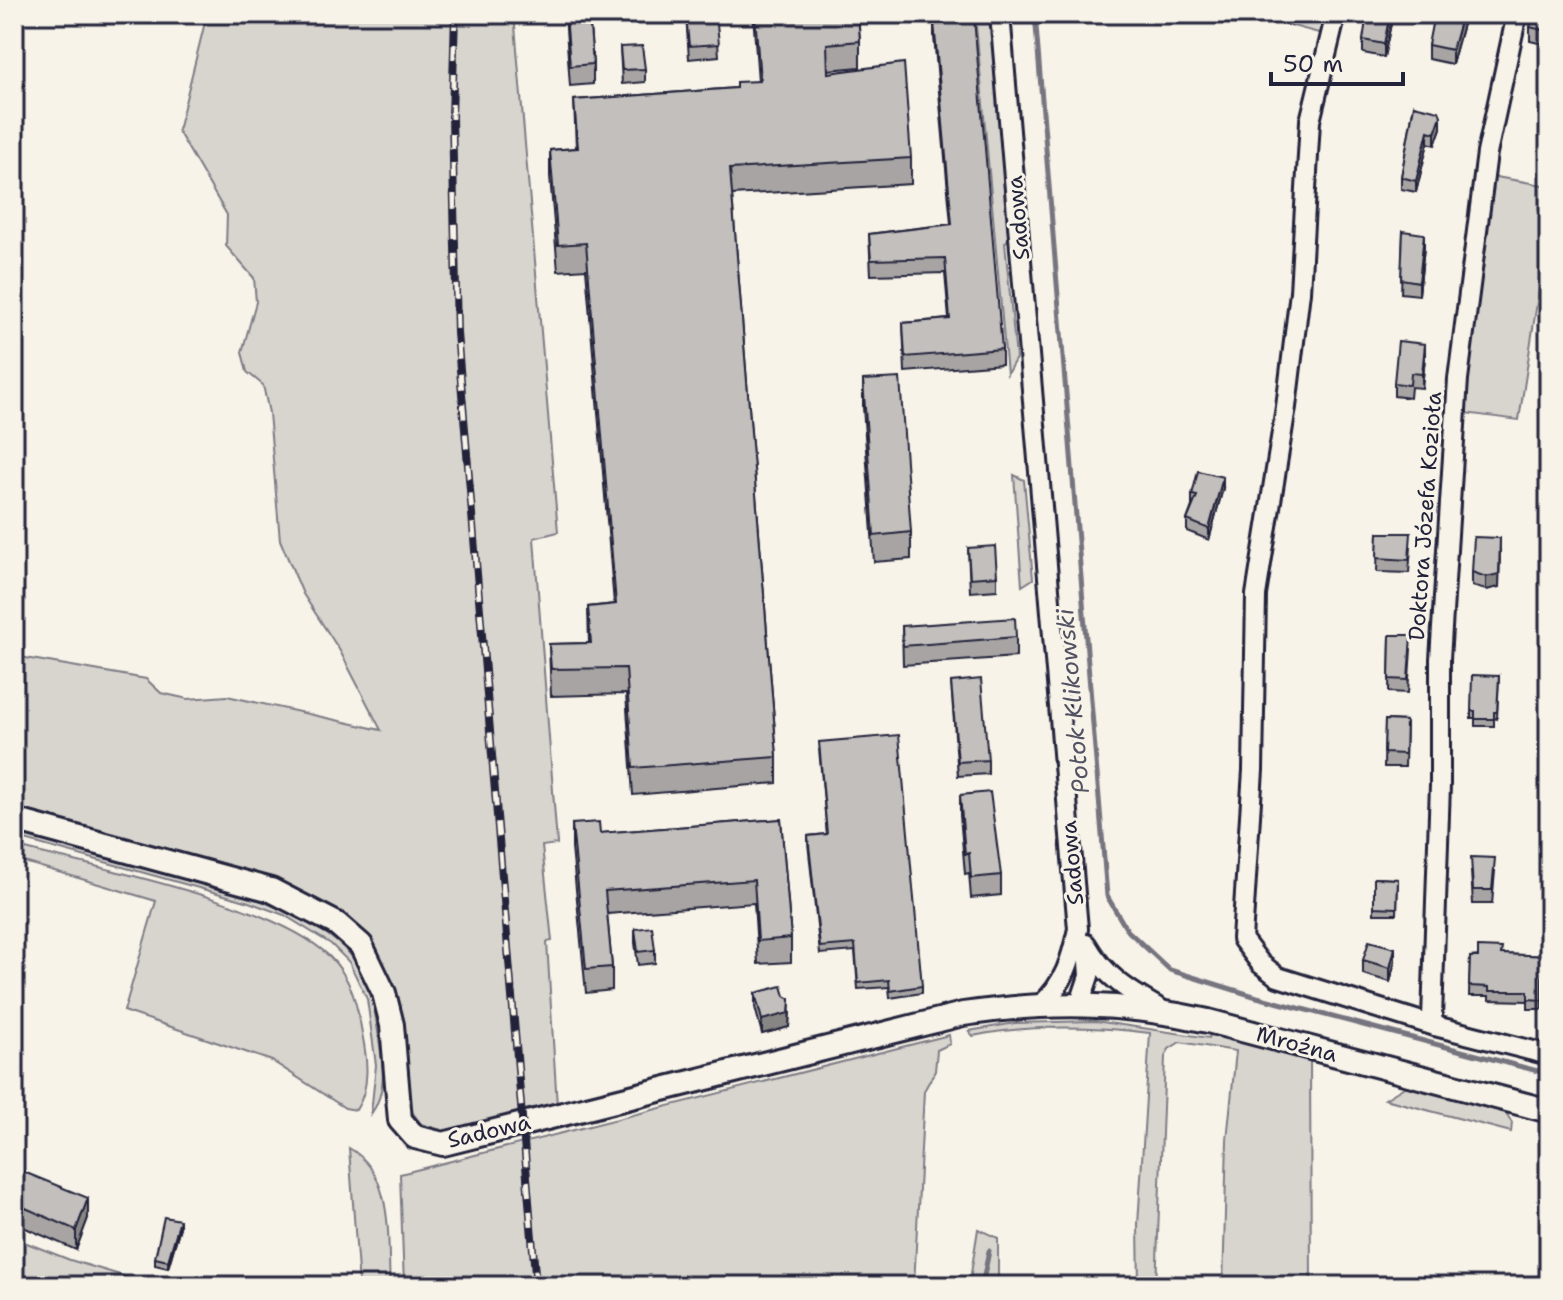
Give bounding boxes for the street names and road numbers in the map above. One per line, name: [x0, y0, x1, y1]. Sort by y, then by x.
street label: Sadowa: [1000, 174, 1036, 261]
street label: Doktora Józefa Kozioła: [1402, 390, 1448, 641]
street label: Sadowa: [1054, 819, 1090, 906]
street label: Mroźna: [1253, 1019, 1341, 1069]
street label: Sadowa: [444, 1107, 534, 1155]

